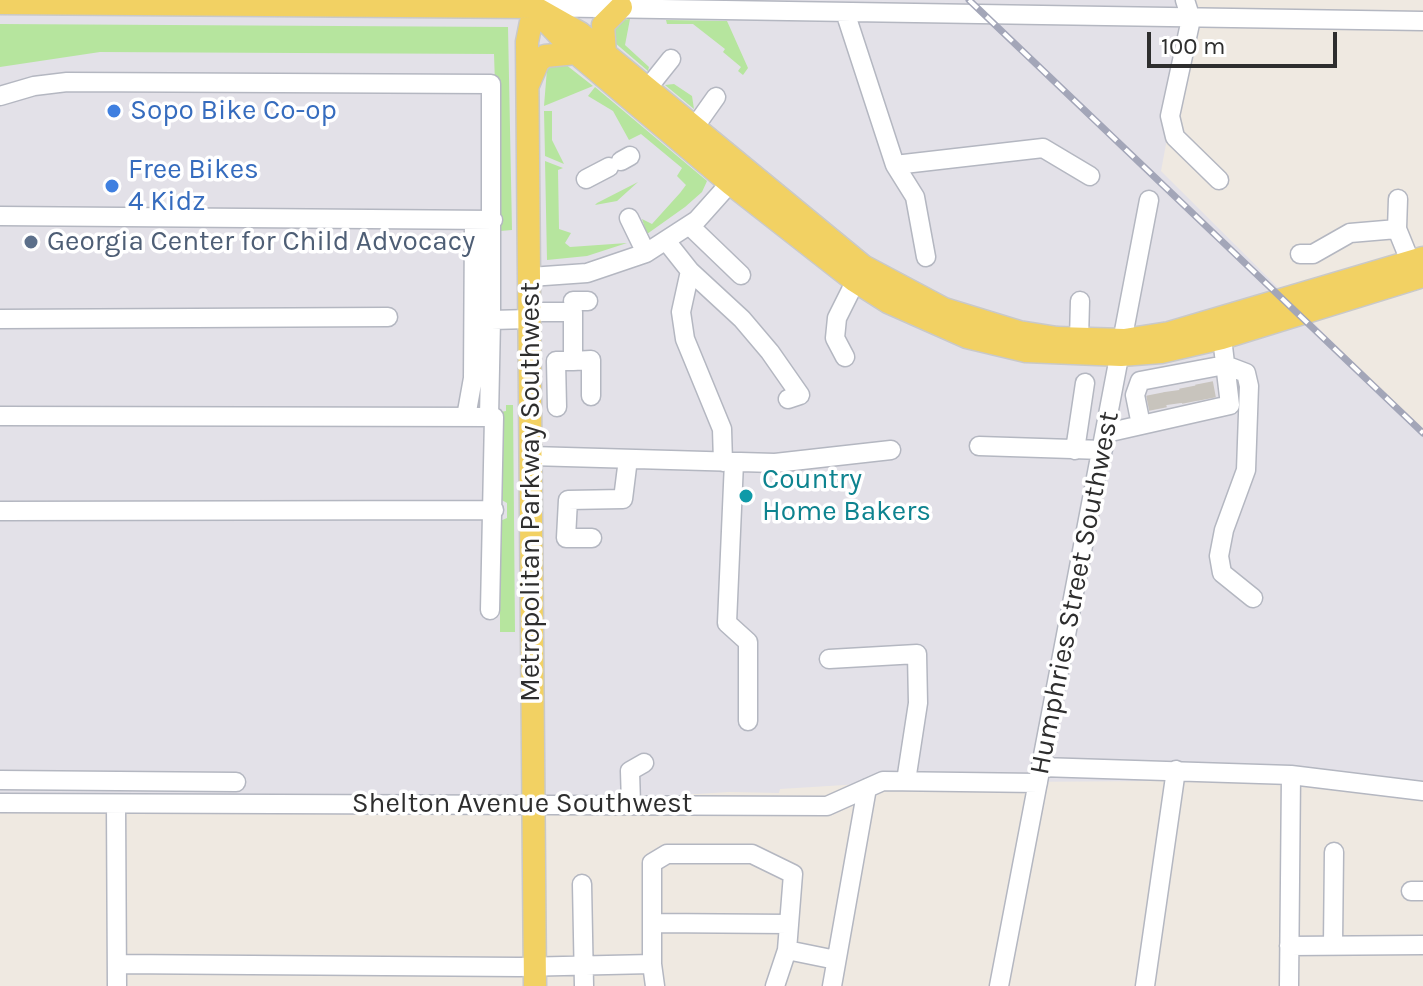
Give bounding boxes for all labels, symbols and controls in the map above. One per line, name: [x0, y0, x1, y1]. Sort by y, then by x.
scale bar: [1151, 16, 1341, 66]
text: 100 m: [1161, 32, 1226, 60]
place label: Sopo Bike Co-op: [130, 94, 337, 128]
marker: Sopo Bike Co-op: [105, 102, 123, 120]
place label: Free Bikes 4 Kidz: [128, 153, 259, 219]
marker: Free Bikes 4 Kidz: [103, 177, 121, 195]
place label: Georgia Center for Child Advocacy: [47, 225, 475, 259]
marker: Georgia Center for Child Advocacy: [22, 233, 40, 251]
street label: Metropolitan Parkway Southwest: [514, 282, 548, 702]
street label: Humphries Street Southwest: [1023, 409, 1127, 777]
place label: Country Home Bakers: [762, 463, 931, 529]
marker: Country Home Bakers: [737, 487, 755, 505]
street label: Shelton Avenue Southwest: [352, 787, 692, 821]

